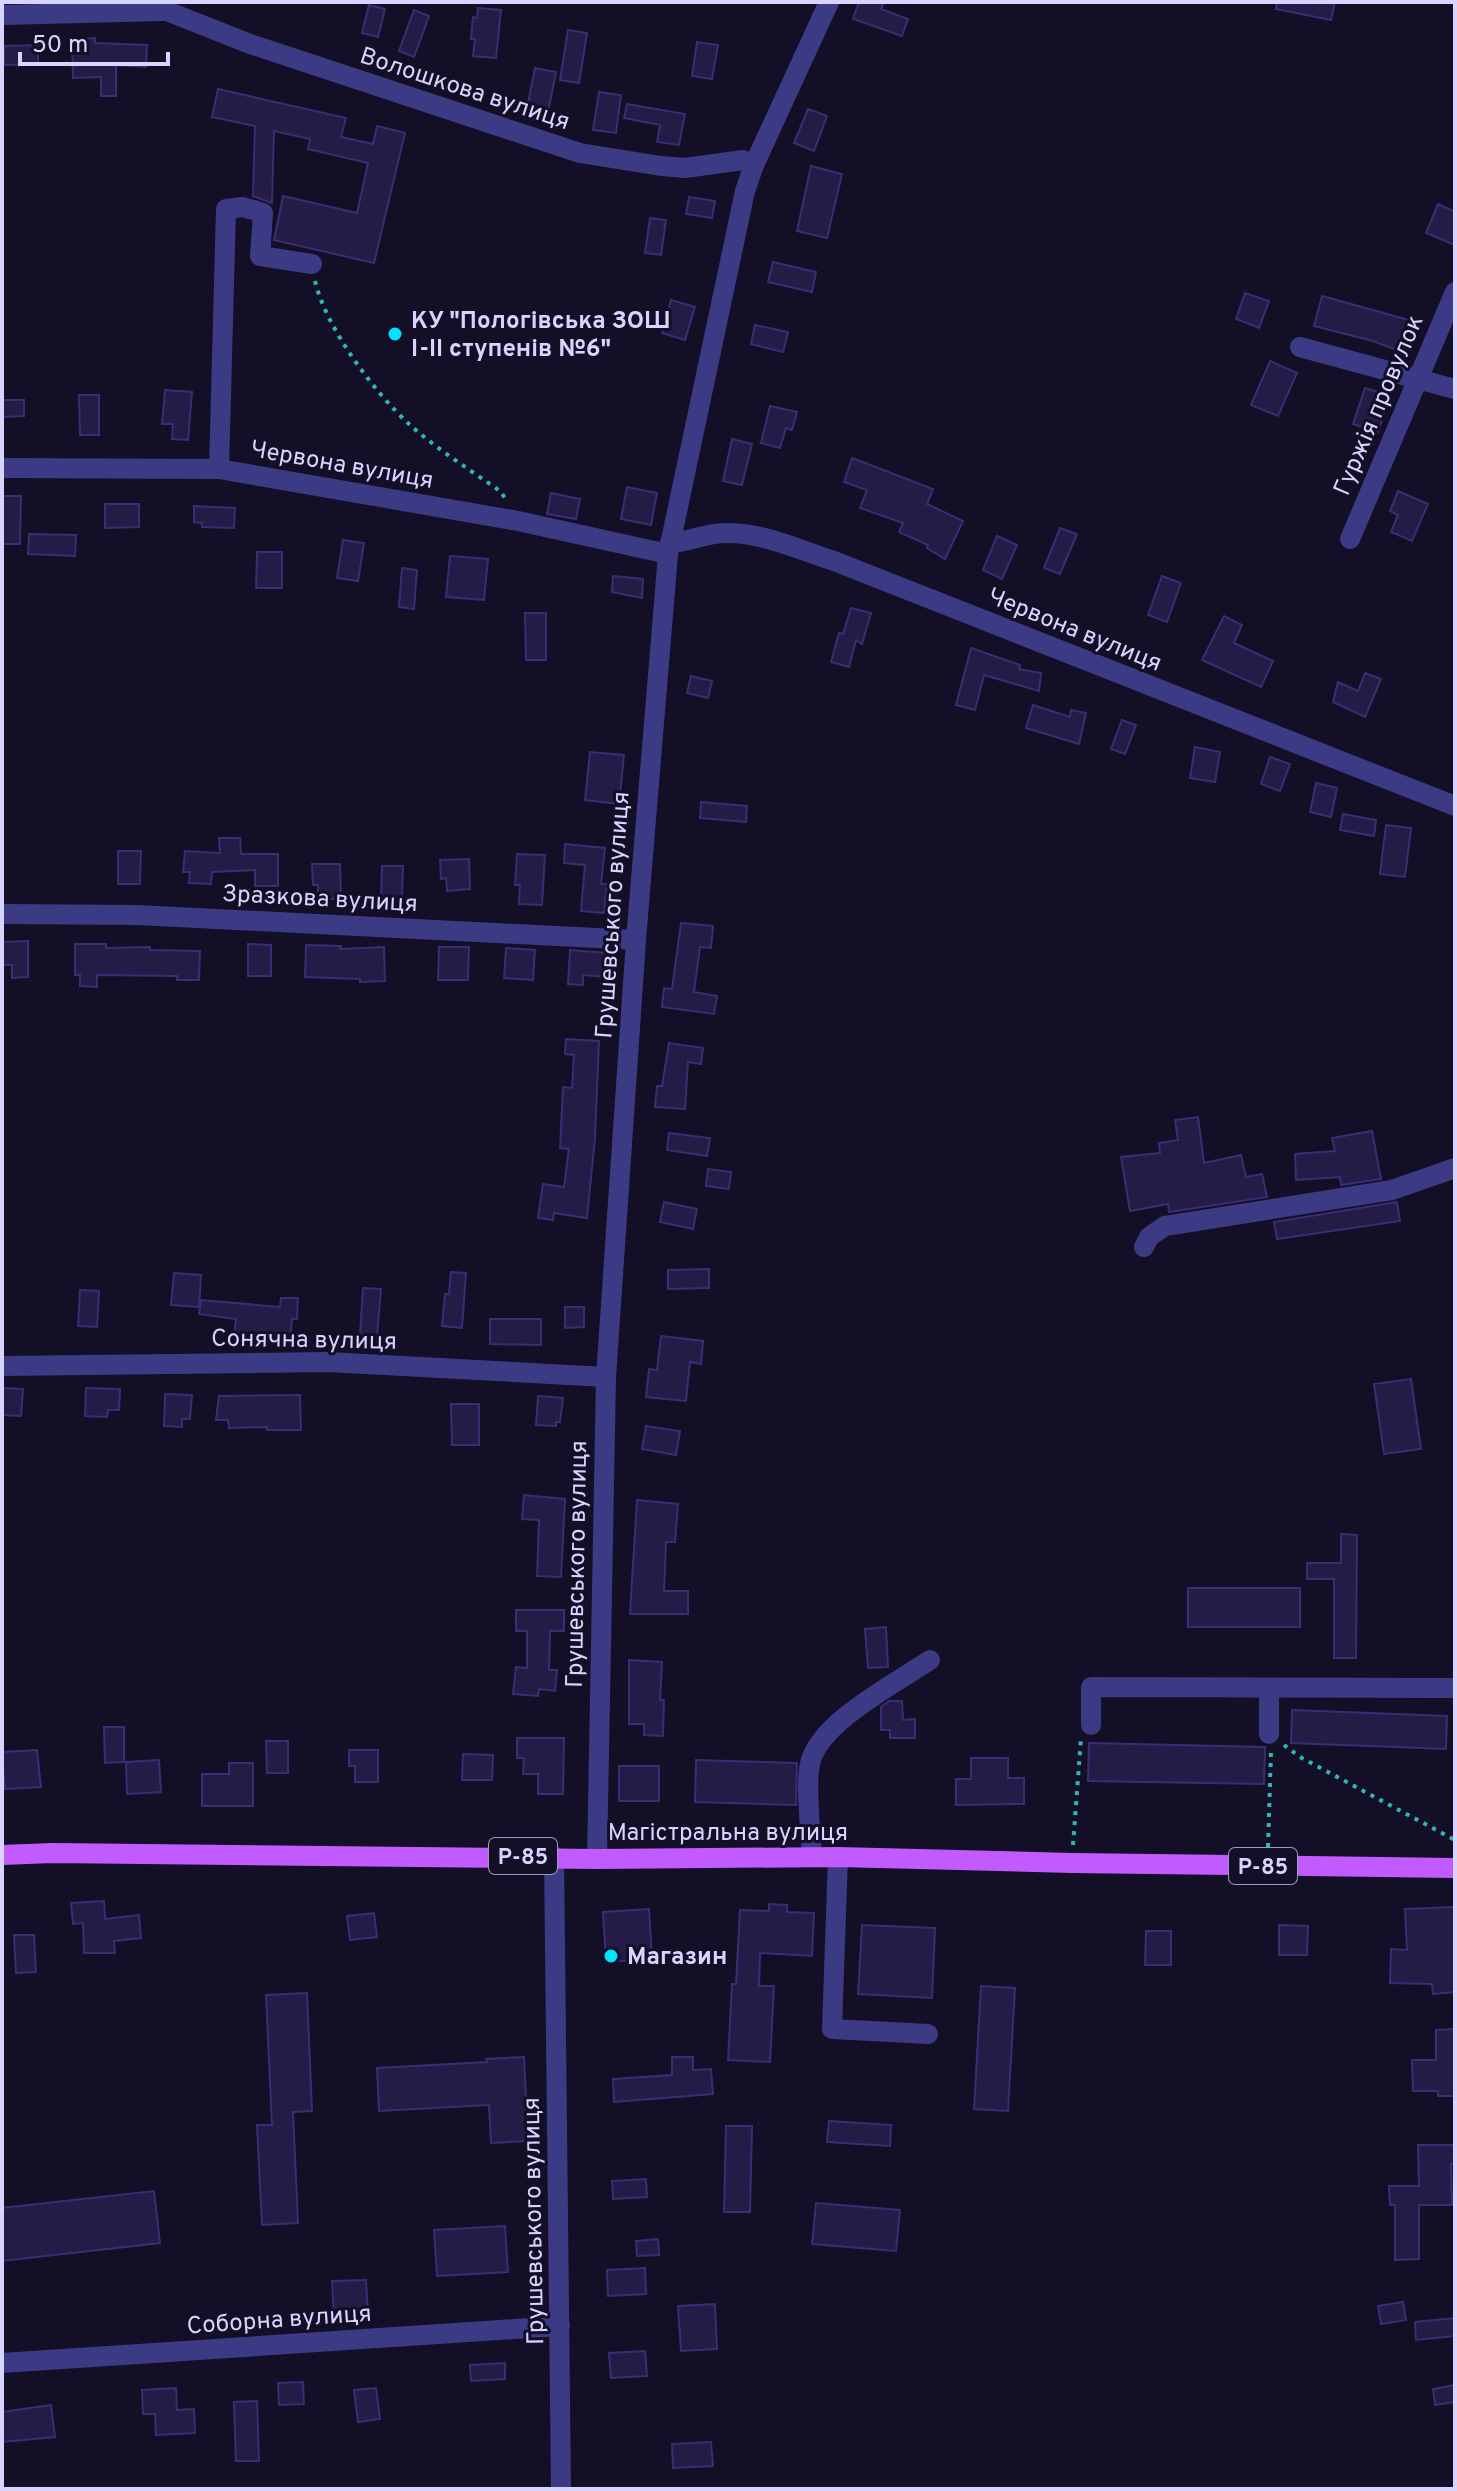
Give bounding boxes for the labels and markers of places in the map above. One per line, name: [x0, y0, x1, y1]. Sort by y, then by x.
place label: КУ "Пологівська ЗОШ І-ІІ ступенів №6": [411, 307, 670, 365]
marker: КУ "Пологівська ЗОШ І-ІІ ступенів №6": [386, 325, 404, 343]
place label: Магазин: [627, 1943, 727, 1973]
marker: Магазин: [602, 1947, 620, 1965]

